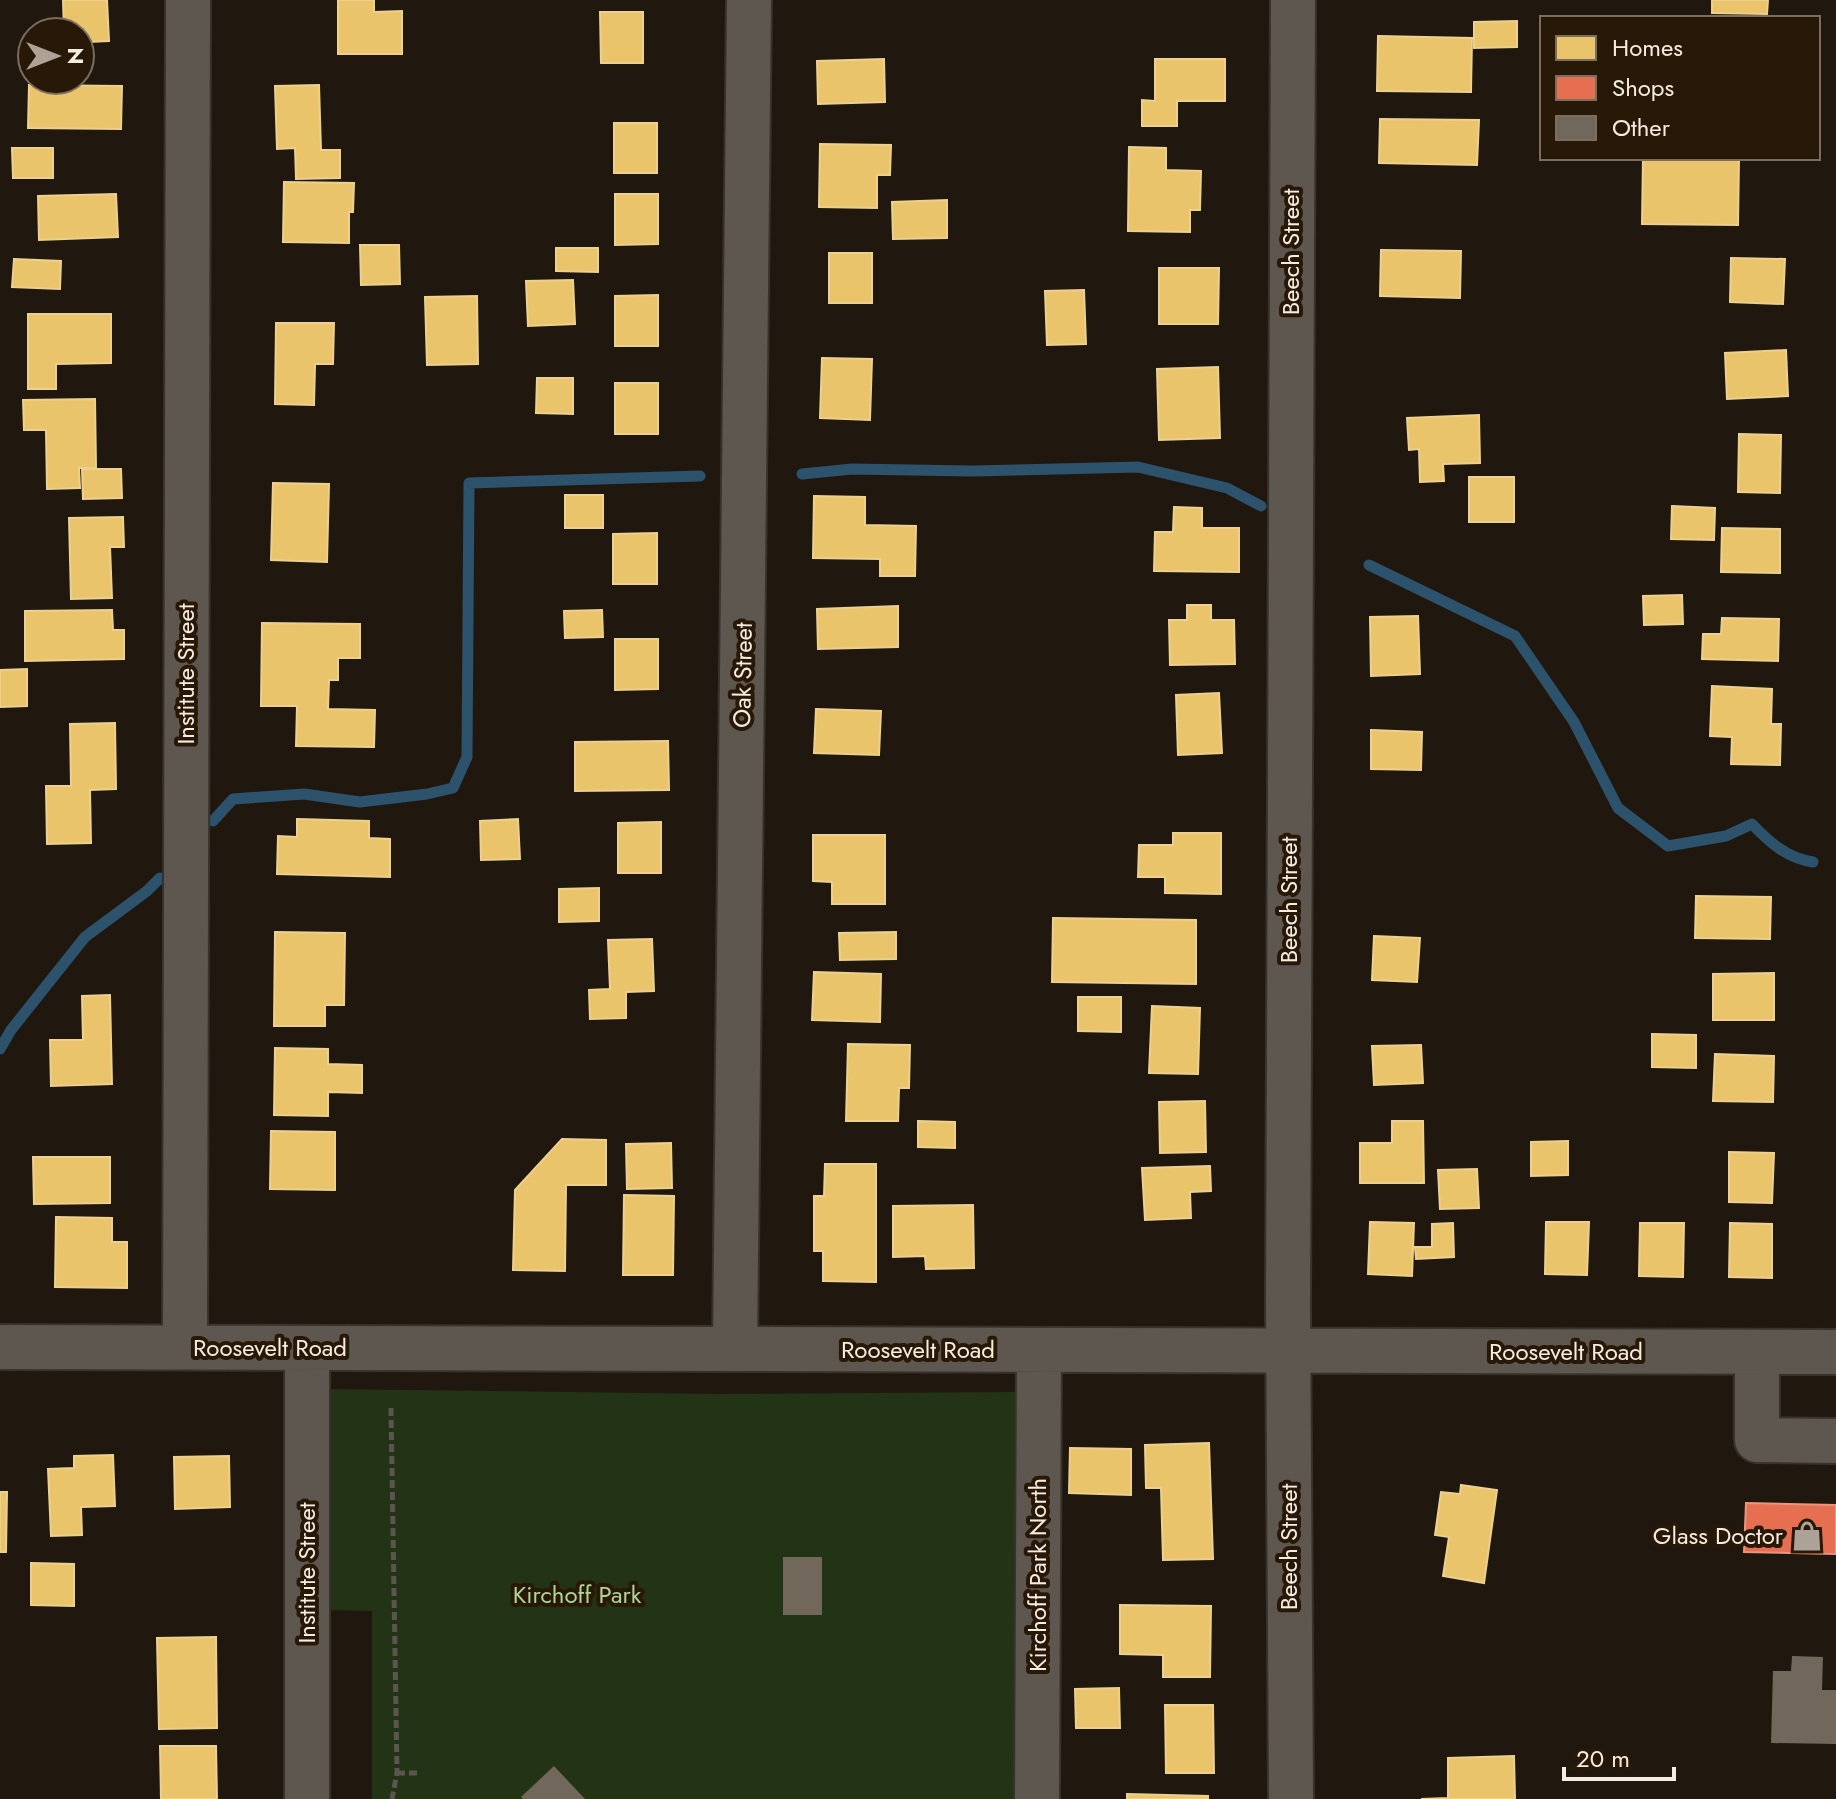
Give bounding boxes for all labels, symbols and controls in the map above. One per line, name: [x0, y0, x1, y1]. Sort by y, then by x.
north arrow: [16, 16, 96, 96]
legend: [1540, 16, 1820, 160]
text: Homes: [1612, 30, 1683, 65]
text: N: [60, 47, 92, 65]
text: Shops: [1612, 70, 1674, 105]
text: Other: [1612, 110, 1671, 145]
street label: Beech Street: [1273, 188, 1308, 315]
street label: Institute Street: [168, 603, 203, 745]
street label: Oak Street: [724, 622, 761, 728]
street label: Beech Street: [1271, 836, 1306, 963]
street label: Roosevelt Road: [193, 1330, 347, 1365]
street label: Roosevelt Road: [841, 1332, 995, 1367]
street label: Roosevelt Road: [1489, 1334, 1643, 1369]
street label: Kirchoff Park North: [1020, 1478, 1055, 1672]
street label: Beech Street: [1271, 1483, 1306, 1610]
street label: Institute Street: [289, 1502, 324, 1644]
place label: Glass Doctor: [1653, 1518, 1784, 1553]
shop icon: Glass Doctor: [1790, 1519, 1824, 1553]
park label: Kirchoff Park: [513, 1577, 642, 1612]
scale bar: [1564, 1731, 1674, 1781]
text: 20 m: [1576, 1741, 1630, 1776]

